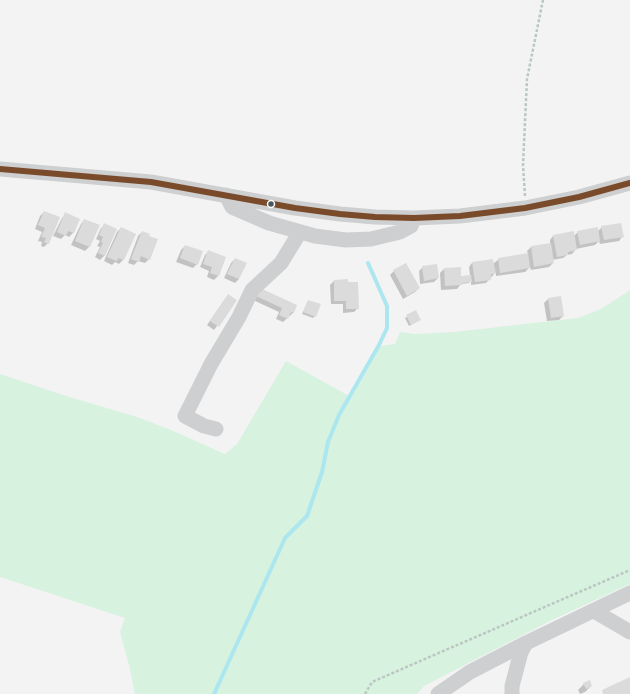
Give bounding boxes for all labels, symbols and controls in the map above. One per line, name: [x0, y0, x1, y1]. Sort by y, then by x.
unlabelled marker: [266, 199, 276, 209]

